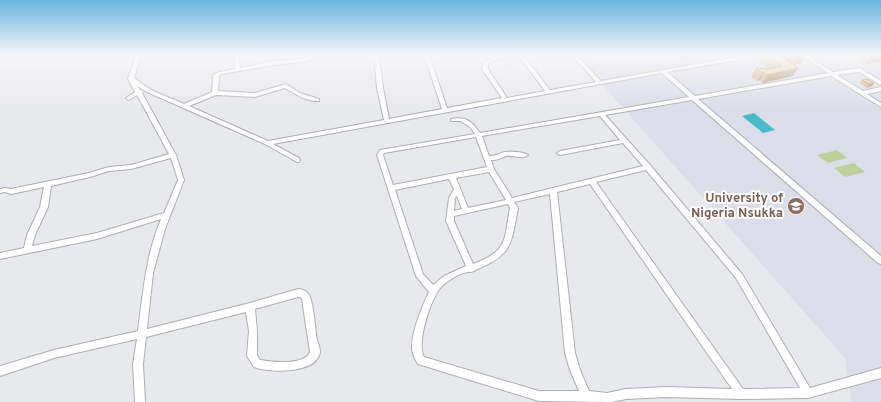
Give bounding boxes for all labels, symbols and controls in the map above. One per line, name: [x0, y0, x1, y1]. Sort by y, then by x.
place label: University of Nigeria Nsukka: [691, 191, 783, 222]
school or university icon: University of Nigeria Nsukka: [786, 196, 806, 216]

